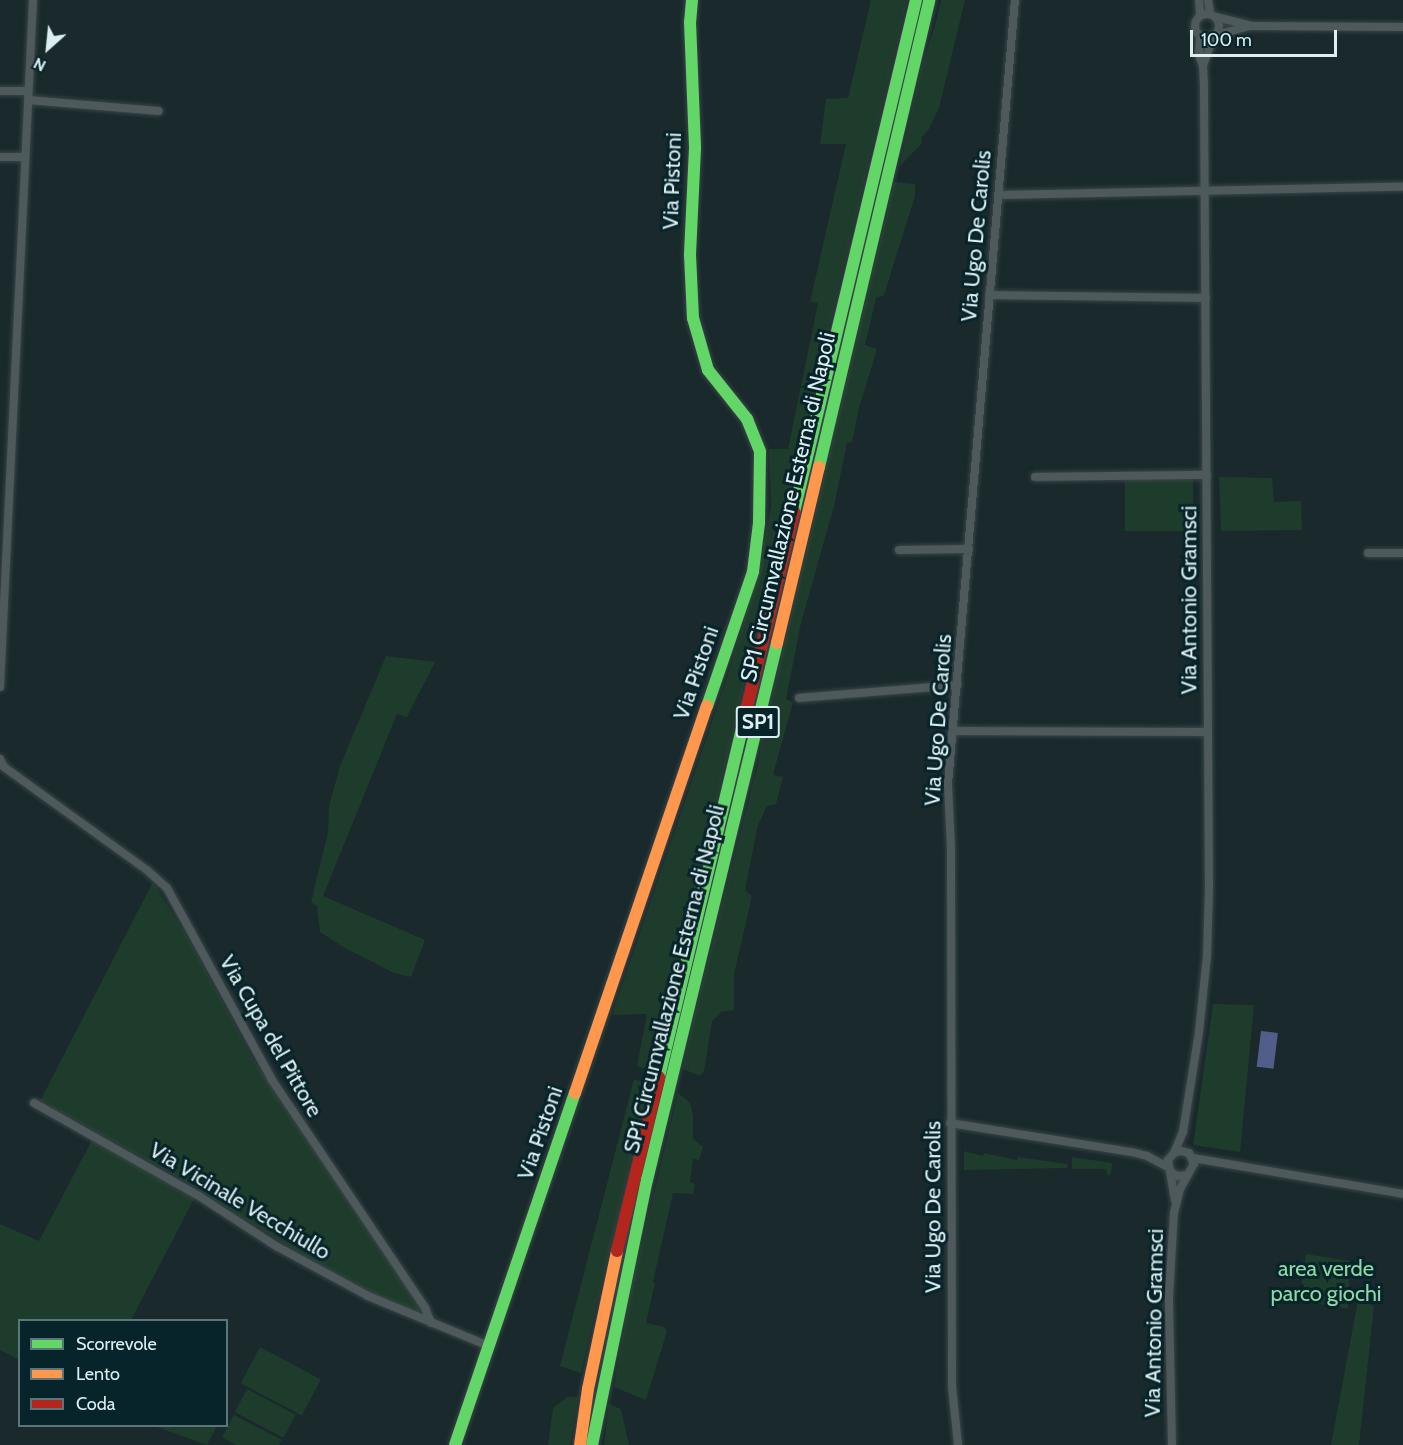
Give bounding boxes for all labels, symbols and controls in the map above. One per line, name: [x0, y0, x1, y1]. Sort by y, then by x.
north arrow: [18, 18, 78, 78]
scale bar: [1193, 18, 1340, 56]
text: 100 m: [1201, 29, 1252, 51]
text: N: [30, 53, 49, 76]
street label: Via Pistoni: [657, 132, 687, 230]
street label: Via Ugo De Carolis: [955, 149, 997, 323]
street label: SP1 Circumvallazione Esterna di Napoli: [735, 330, 841, 684]
street label: Via Antonio Gramsci: [1176, 506, 1202, 694]
street label: Via Pistoni: [668, 623, 724, 723]
street label: Via Ugo De Carolis: [919, 633, 957, 807]
road number: SP1: [736, 704, 780, 740]
street label: SP1 Circumvallazione Esterna di Napoli: [618, 802, 730, 1156]
street label: Via Cupa del Pittore: [214, 950, 328, 1122]
street label: Via Pistoni: [512, 1083, 568, 1183]
street label: Via Ugo De Carolis: [920, 1121, 946, 1293]
street label: Via Vicinale Vecchiullo: [145, 1137, 335, 1265]
street label: Via Antonio Gramsci: [1139, 1228, 1169, 1418]
park label: area verde parco giochi: [1270, 1255, 1382, 1306]
legend: [18, 1319, 228, 1427]
text: Scorrevole: [76, 1333, 157, 1355]
text: Lento: [76, 1363, 120, 1385]
text: Coda: [76, 1393, 115, 1415]

